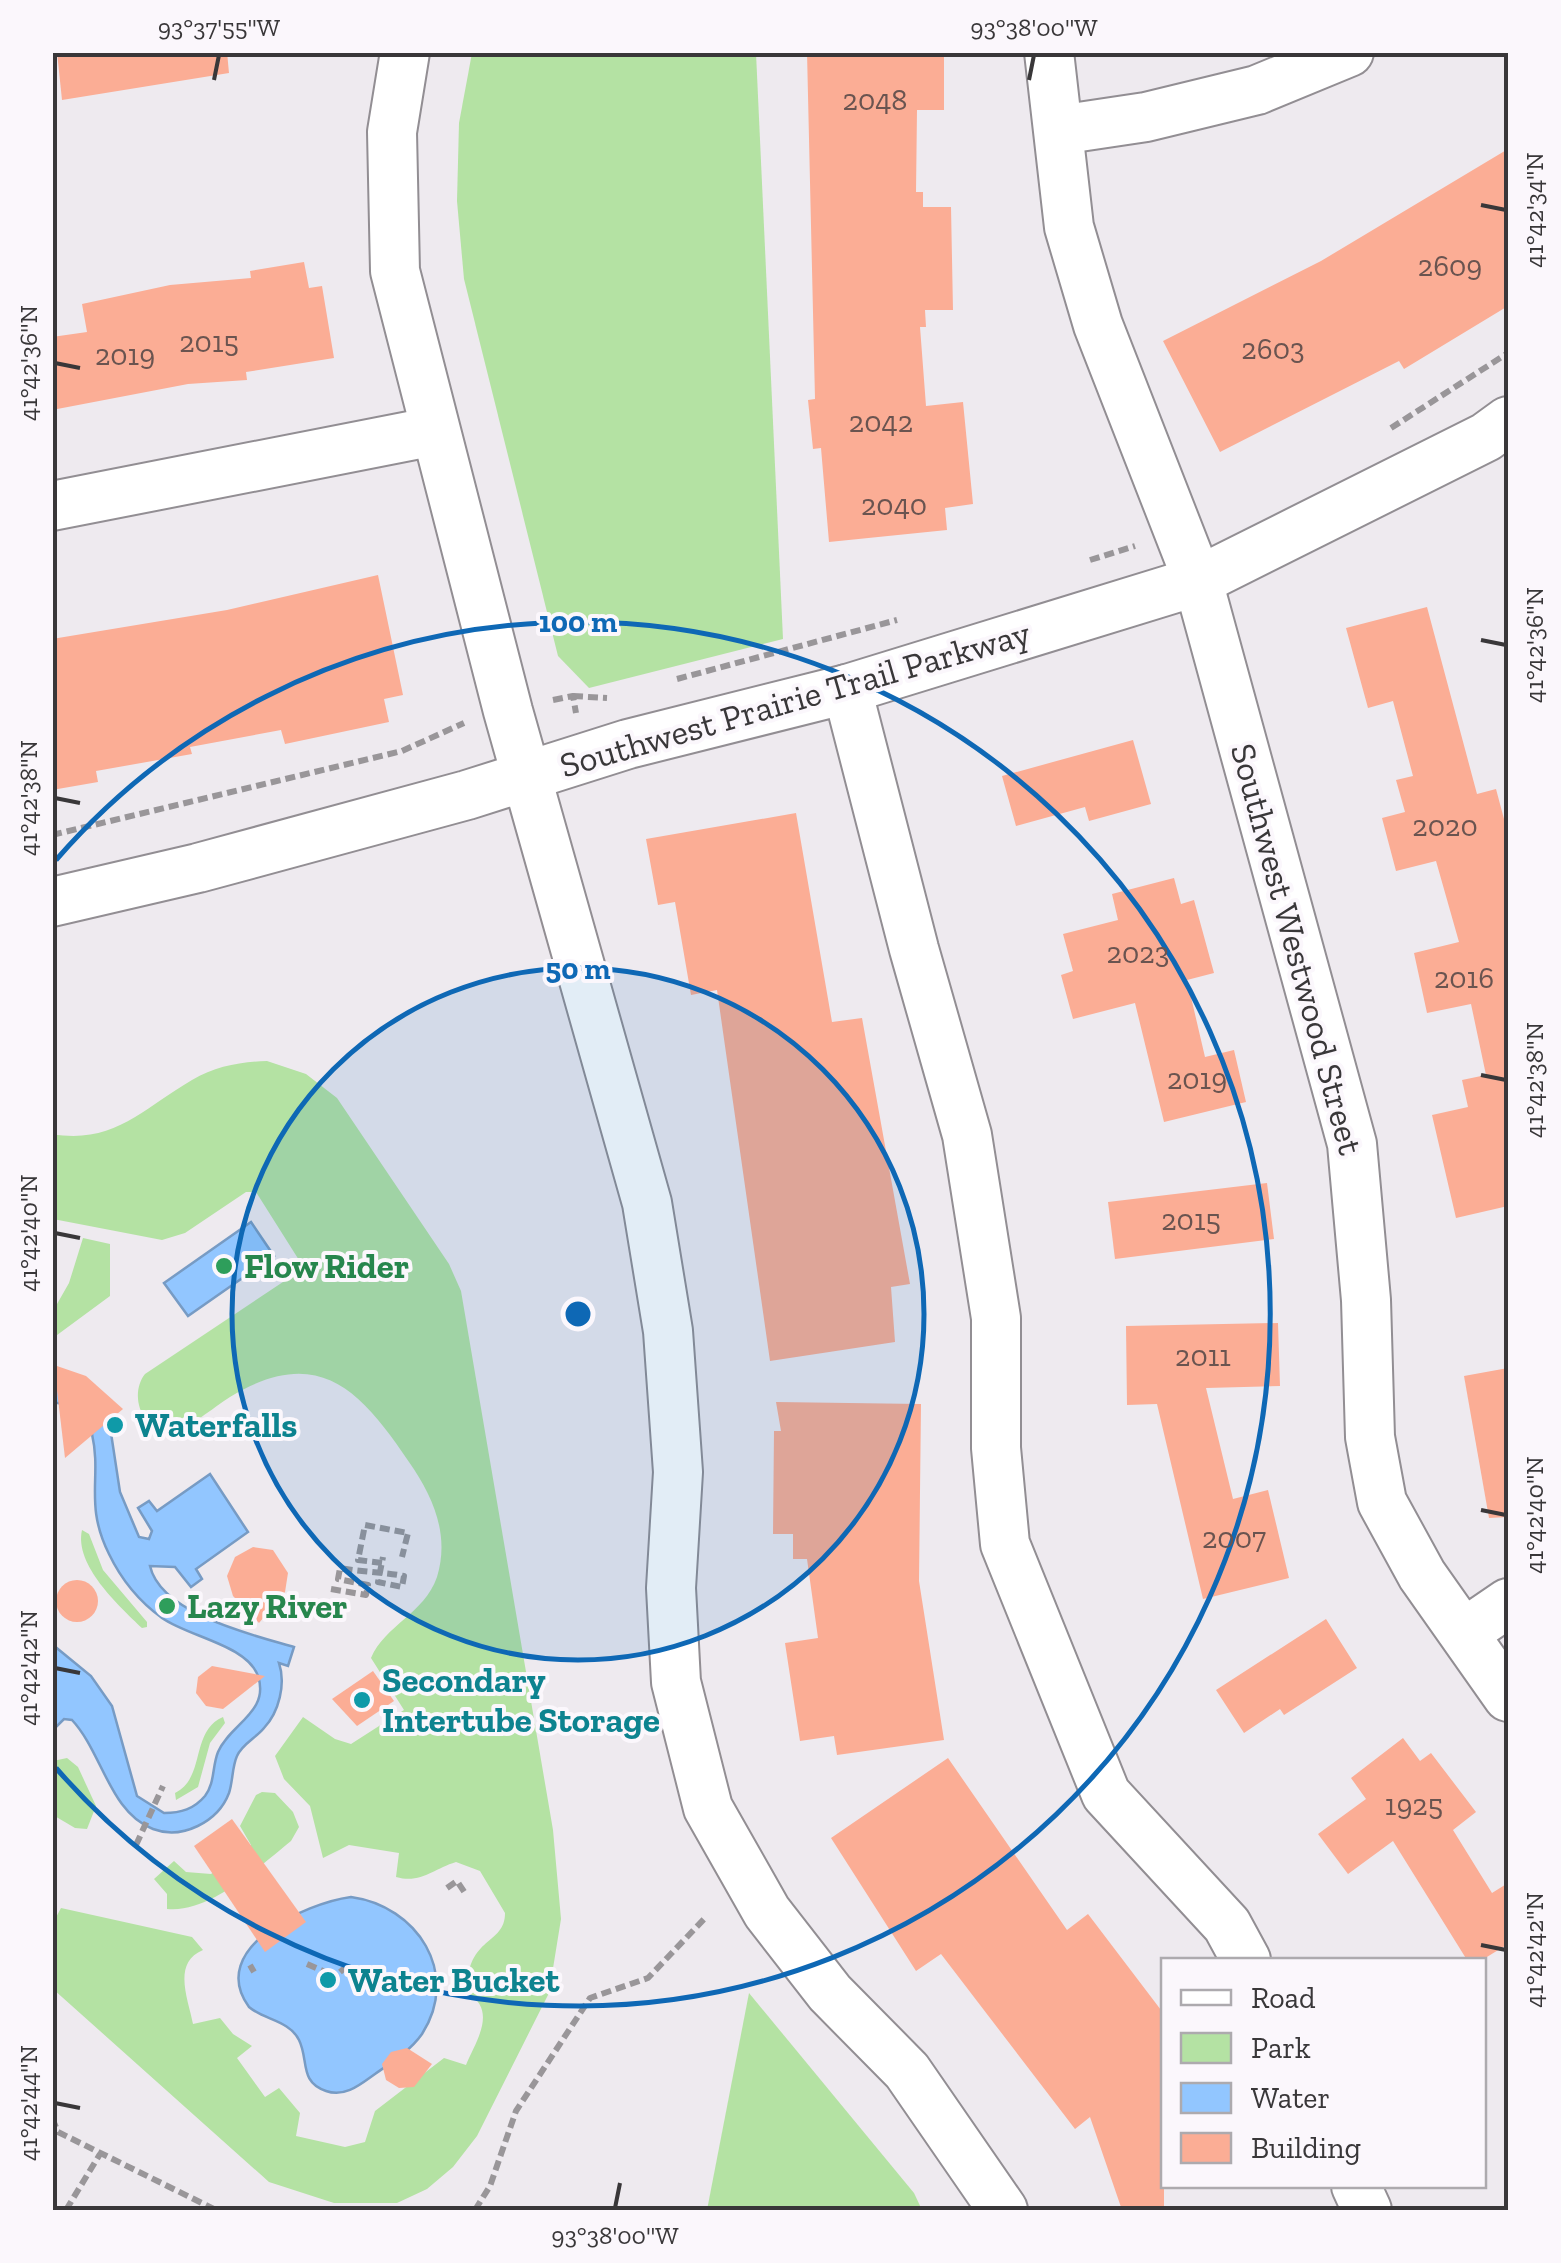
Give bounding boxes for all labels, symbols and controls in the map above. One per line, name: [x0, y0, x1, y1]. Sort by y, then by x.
text: 93°37'55"W: [158, 12, 281, 42]
text: 93°38'00"W: [970, 12, 1098, 42]
house number: 2048: [842, 82, 908, 118]
text: 41°42'34"N: [1519, 152, 1549, 268]
house number: 2609: [1418, 248, 1482, 284]
text: 41°42'36"N: [13, 305, 43, 421]
house number: 2015: [179, 324, 239, 360]
house number: 2603: [1241, 331, 1305, 367]
house number: 2019: [95, 337, 155, 373]
house number: 2042: [849, 404, 913, 440]
house number: 2040: [861, 487, 927, 523]
text: 41°42'36"N: [1519, 587, 1549, 703]
text: 100 m: [539, 604, 617, 640]
street label: Southwest Prairie Trail Parkway: [555, 612, 1035, 786]
street label: Southwest Westwood Street: [1222, 739, 1372, 1159]
text: 41°42'38"N: [13, 740, 43, 856]
house number: 2020: [1412, 808, 1478, 844]
house number: 2023: [1107, 935, 1169, 971]
text: 50 m: [546, 951, 610, 987]
house number: 2016: [1434, 960, 1494, 996]
text: 41°42'38"N: [1519, 1022, 1549, 1138]
house number: 2019: [1167, 1061, 1227, 1097]
text: 41°42'40"N: [13, 1174, 43, 1292]
house number: 2015: [1161, 1202, 1221, 1238]
place label: Flow Rider: [244, 1245, 409, 1287]
marker: Flow Rider: [213, 1255, 235, 1277]
centre of rings: [560, 1296, 596, 1332]
house number: 2011: [1175, 1338, 1231, 1374]
place label: Waterfalls: [135, 1404, 297, 1446]
marker: Waterfalls: [104, 1414, 126, 1436]
text: 41°42'40"N: [1519, 1456, 1549, 1574]
house number: 2007: [1202, 1520, 1266, 1556]
place label: Lazy River: [187, 1585, 347, 1627]
marker: Lazy River: [156, 1595, 178, 1617]
text: 41°42'42"N: [13, 1610, 43, 1726]
place label: Secondary Intertube Storage: [382, 1659, 660, 1741]
marker: Secondary Intertube Storage: [351, 1689, 373, 1711]
house number: 1925: [1385, 1787, 1443, 1823]
text: 41°42'42"N: [1519, 1892, 1549, 2008]
legend: [1161, 1958, 1486, 2188]
place label: Water Bucket: [348, 1959, 561, 2001]
marker: Water Bucket: [317, 1969, 339, 1991]
text: Road: [1251, 1980, 1316, 2016]
text: Park: [1251, 2030, 1311, 2066]
text: 41°42'44"N: [13, 2045, 43, 2161]
text: Water: [1251, 2080, 1330, 2116]
text: Building: [1251, 2130, 1361, 2166]
text: 93°38'00"W: [551, 2220, 679, 2250]

